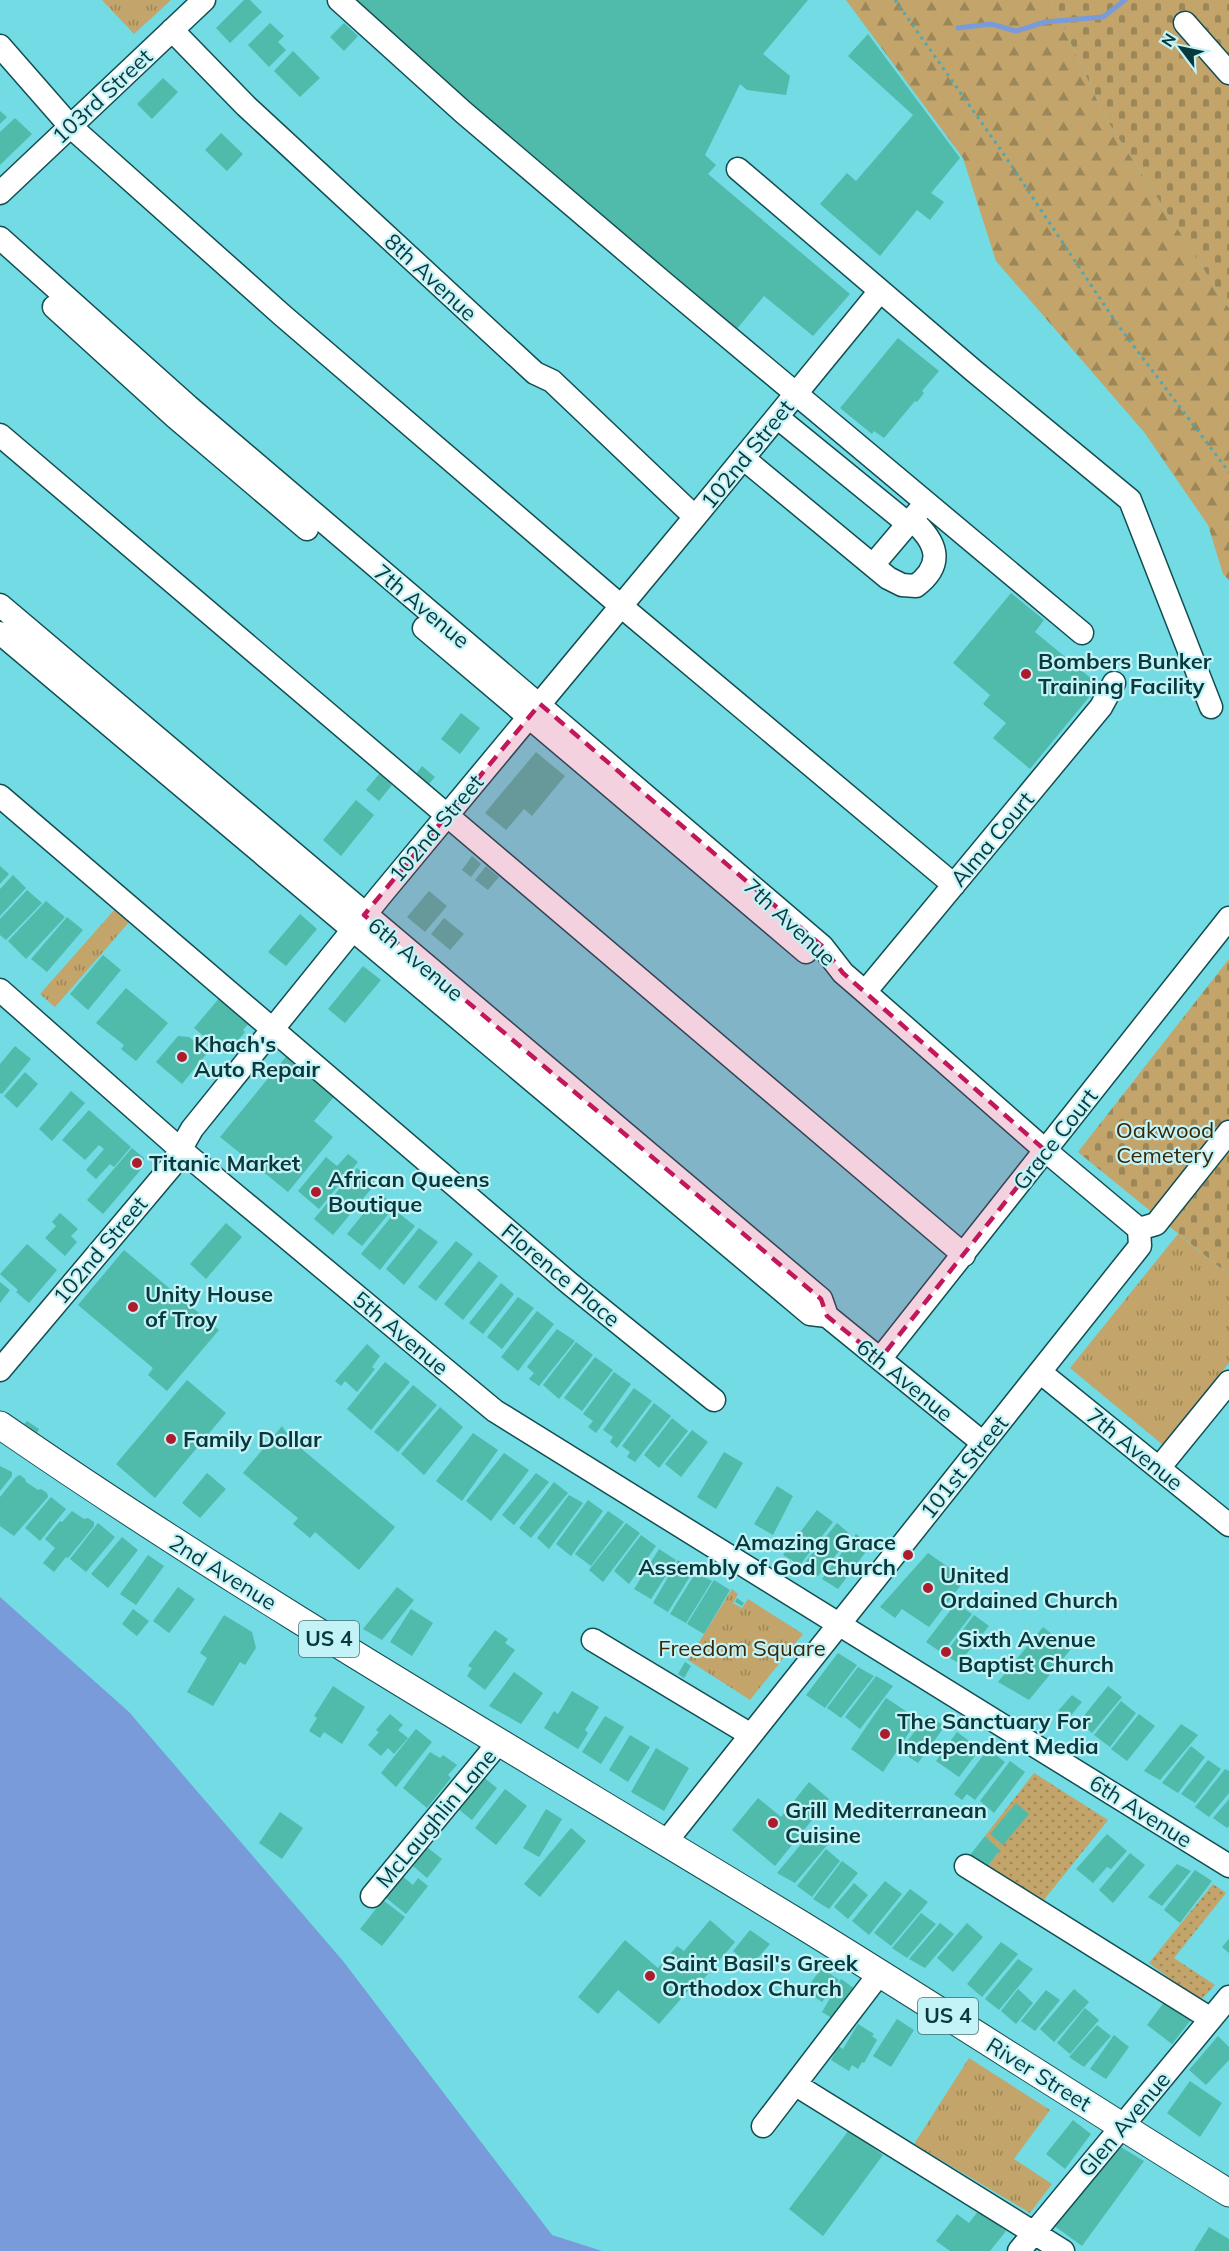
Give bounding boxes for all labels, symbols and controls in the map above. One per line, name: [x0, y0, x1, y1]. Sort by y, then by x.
north arrow: [1151, 18, 1211, 78]
text: N: [1157, 30, 1180, 50]
street label: 103rd Street: [46, 42, 158, 150]
street label: 8th Avenue: [379, 227, 483, 327]
street label: 102nd Street: [694, 394, 800, 514]
street label: 7th Avenue: [369, 558, 475, 654]
place label: Bombers Bunker Training Facility: [1038, 647, 1212, 700]
marker: Bombers Bunker Training Facility: [1019, 667, 1033, 681]
street label: 102nd Street: [383, 768, 489, 888]
street label: Alma Court: [944, 786, 1040, 892]
street label: 7th Avenue: [738, 872, 842, 972]
street label: 6th Avenue: [363, 911, 469, 1007]
place label: Khach's Auto Repair: [194, 1030, 320, 1083]
marker: Khach's Auto Repair: [175, 1050, 189, 1064]
street label: Grace Court: [1007, 1082, 1104, 1195]
park label: Oakwood Cemetery: [1116, 1116, 1214, 1169]
place label: Titanic Market: [149, 1149, 300, 1177]
marker: Titanic Market: [130, 1156, 144, 1170]
place label: African Queens Boutique: [328, 1165, 490, 1218]
marker: African Queens Boutique: [309, 1185, 323, 1199]
street label: 102nd Street: [47, 1190, 153, 1310]
street label: Florence Place: [496, 1217, 626, 1333]
place label: Unity House of Troy: [145, 1280, 273, 1333]
street label: 5th Avenue: [348, 1285, 454, 1381]
marker: Unity House of Troy: [126, 1300, 140, 1314]
street label: 6th Avenue: [851, 1333, 959, 1427]
street label: 7th Avenue: [1081, 1402, 1189, 1496]
street label: 101st Street: [914, 1410, 1014, 1524]
place label: Family Dollar: [183, 1425, 322, 1453]
marker: Family Dollar: [164, 1432, 178, 1446]
street label: 2nd Avenue: [164, 1528, 282, 1616]
place label: Amazing Grace Assembly of God Church: [638, 1528, 896, 1581]
marker: Amazing Grace Assembly of God Church: [901, 1548, 915, 1562]
place label: United Ordained Church: [940, 1561, 1118, 1614]
marker: United Ordained Church: [921, 1581, 935, 1595]
road number: US 4: [299, 1621, 359, 1657]
place label: Sixth Avenue Baptist Church: [958, 1625, 1114, 1678]
park label: Freedom Square: [658, 1634, 826, 1662]
marker: Sixth Avenue Baptist Church: [939, 1645, 953, 1659]
place label: The Sanctuary For Independent Media: [897, 1707, 1099, 1760]
marker: The Sanctuary For Independent Media: [878, 1727, 892, 1741]
street label: McLaughlin Lane: [370, 1743, 502, 1893]
street label: 6th Avenue: [1084, 1768, 1198, 1854]
place label: Grill Mediterranean Cuisine: [785, 1796, 987, 1849]
marker: Grill Mediterranean Cuisine: [766, 1816, 780, 1830]
place label: Saint Basil's Greek Orthodox Church: [662, 1949, 859, 2002]
marker: Saint Basil's Greek Orthodox Church: [643, 1969, 657, 1983]
road number: US 4: [918, 1998, 978, 2034]
street label: River Street: [981, 2031, 1097, 2117]
street label: Glen Avenue: [1072, 2066, 1176, 2182]

